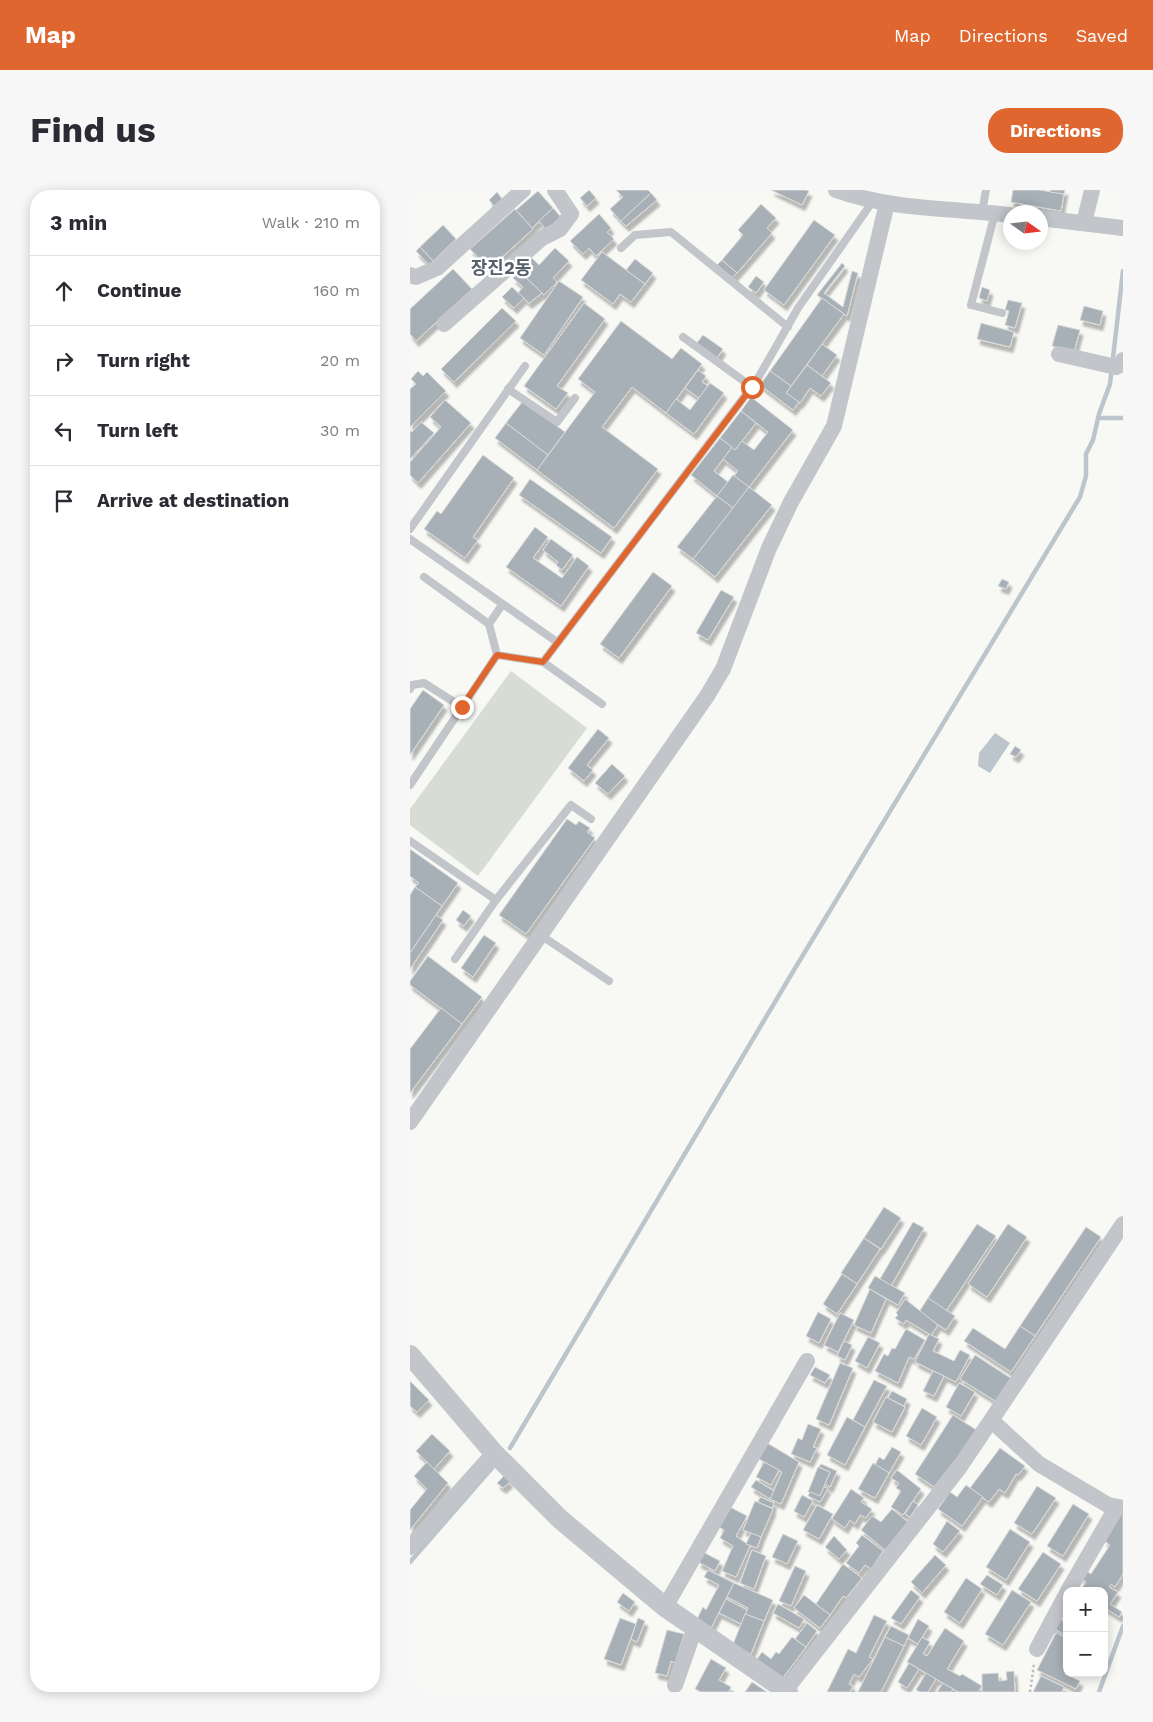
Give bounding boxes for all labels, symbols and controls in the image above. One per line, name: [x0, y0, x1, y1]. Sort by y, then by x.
text: Map: [25, 21, 76, 49]
text: Map: [894, 25, 931, 46]
text: Directions: [959, 25, 1048, 46]
text: Saved: [1076, 25, 1128, 46]
button: Directions: [988, 108, 1123, 153]
text: Find us: [30, 109, 156, 151]
north arrow: [1003, 205, 1048, 250]
text: 3 min: [50, 210, 107, 235]
text: Walk · 210 m: [262, 213, 360, 232]
district label: 장진2동: [471, 257, 531, 278]
icon: ahead: [50, 277, 78, 305]
text: Continue: [97, 279, 181, 302]
text: 160 m: [313, 281, 360, 300]
icon: right: [50, 347, 78, 375]
text: Turn right: [97, 349, 190, 372]
text: 20 m: [320, 351, 360, 370]
route start: [741, 376, 764, 399]
icon: left: [50, 417, 78, 445]
text: Turn left: [97, 419, 178, 442]
text: 30 m: [320, 421, 360, 440]
icon: arrive: [50, 487, 78, 515]
text: Arrive at destination: [97, 489, 289, 512]
route end: [451, 696, 474, 719]
map controls: [1063, 1587, 1108, 1677]
button: +: [1063, 1587, 1108, 1632]
button: −: [1063, 1632, 1108, 1677]

